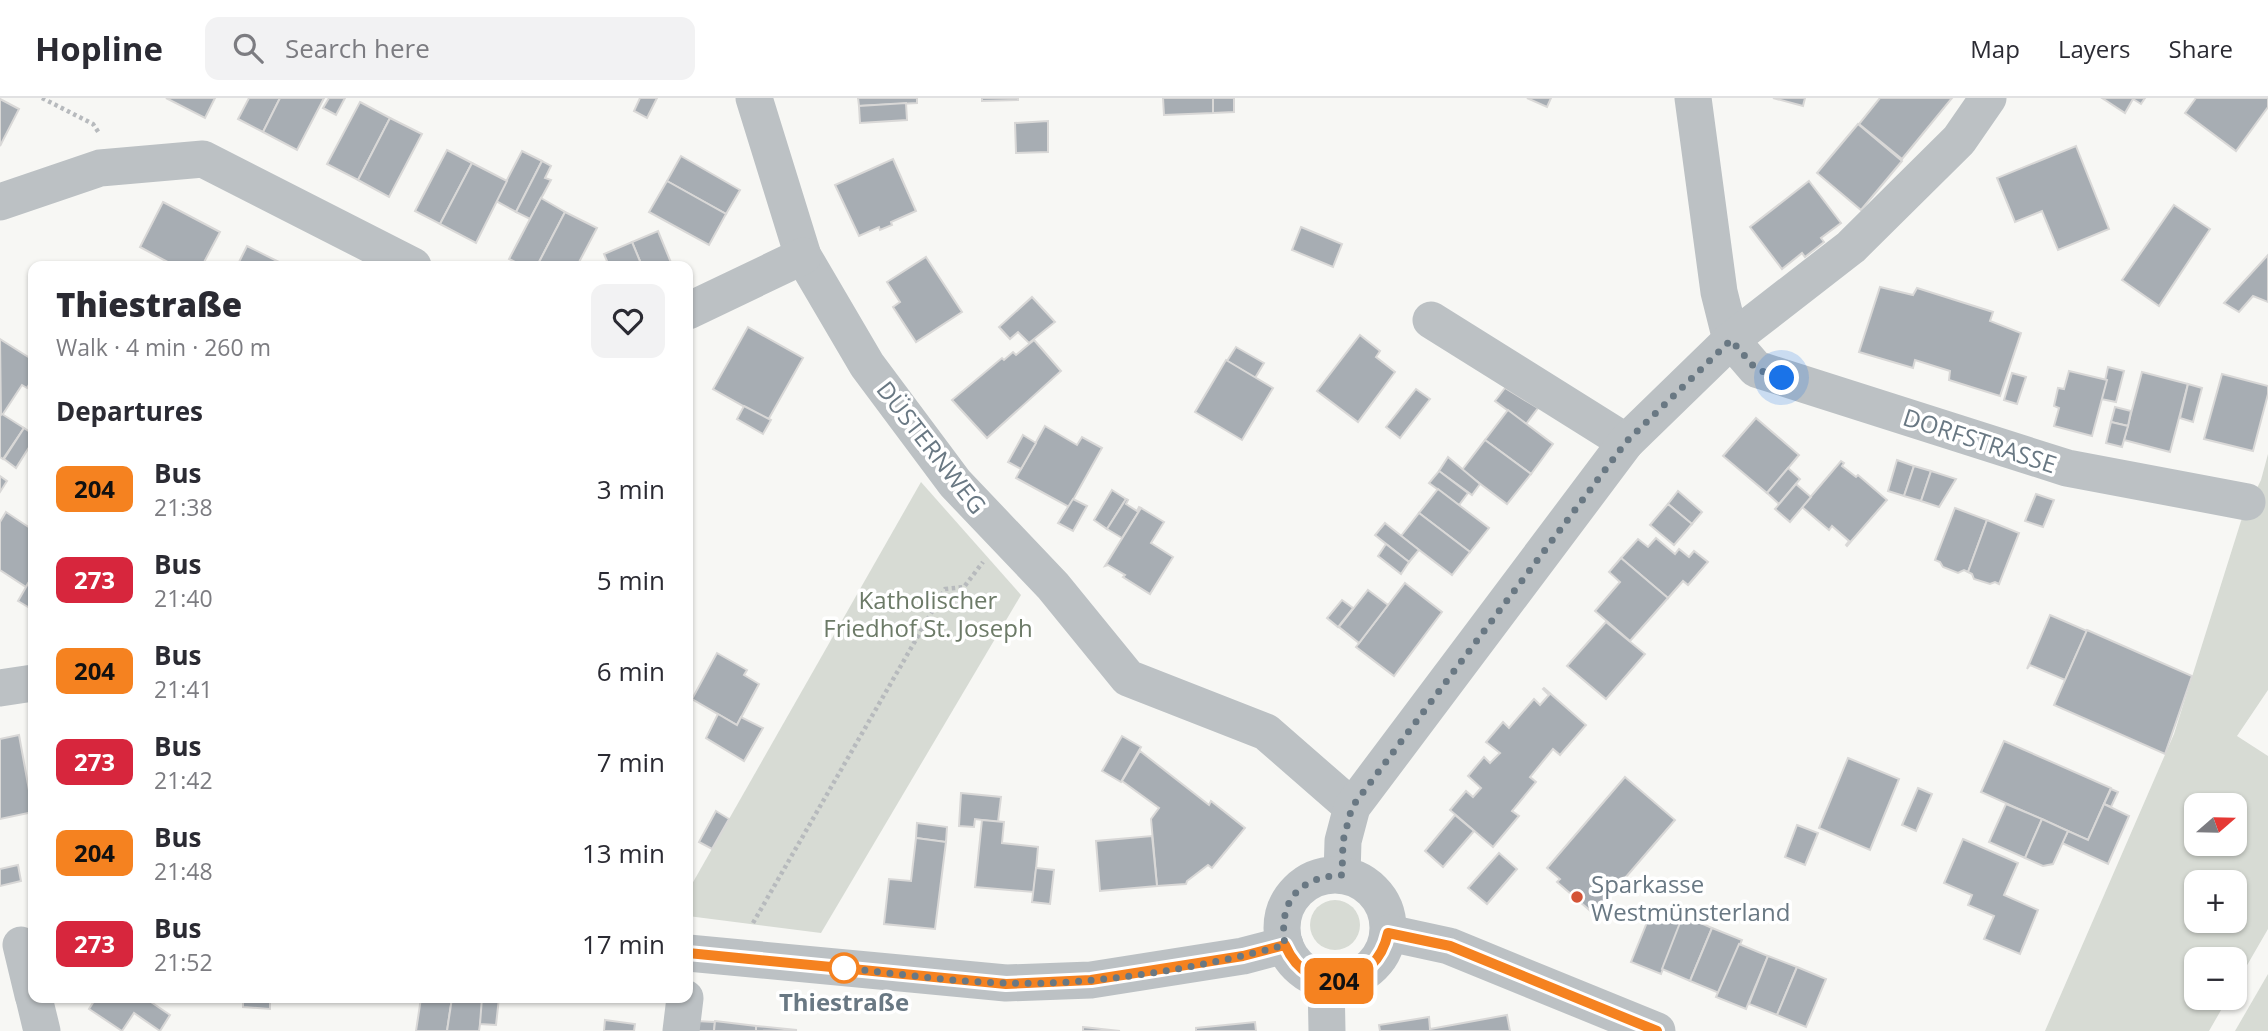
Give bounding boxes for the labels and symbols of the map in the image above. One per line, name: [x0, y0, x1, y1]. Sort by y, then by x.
your location: [1764, 360, 1799, 395]
street label: DÜSTERNWEG: [870, 374, 994, 520]
street label: DORFSTRASSE: [1899, 400, 2061, 480]
park label: Katholischer Friedhof St. Joseph: [823, 583, 1033, 644]
north arrow: [2184, 793, 2247, 856]
place label: Sparkasse Westmünsterland: [1591, 867, 1790, 928]
marker: Sparkasse Westmünsterland: [1569, 889, 1585, 905]
marker: Thiestraße: [829, 953, 859, 983]
line badge: 204: [1299, 958, 1379, 1004]
place label: Thiestraße: [779, 985, 909, 1018]

